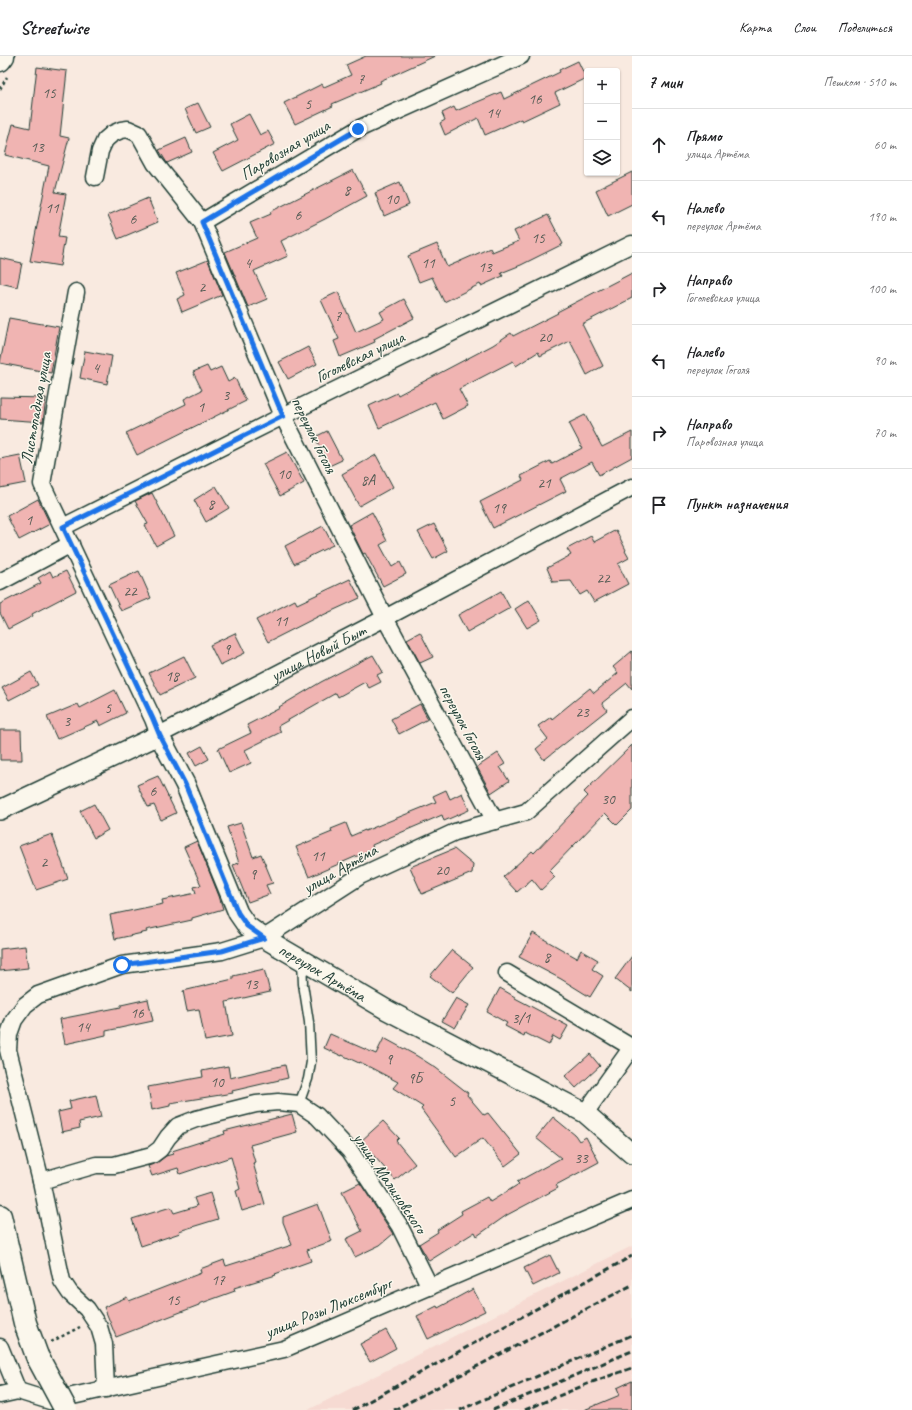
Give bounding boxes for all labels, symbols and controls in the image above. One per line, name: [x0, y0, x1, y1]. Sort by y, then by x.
text: Streetwise: [20, 16, 88, 40]
text: Карта: [739, 19, 771, 36]
text: Слои: [793, 19, 816, 36]
text: Поделиться: [838, 19, 892, 36]
map controls: [584, 68, 620, 176]
button: +: [584, 68, 620, 104]
house number: 7: [358, 70, 366, 89]
text: 7 мин: [648, 72, 683, 93]
text: Пешком · 510 m: [823, 74, 896, 90]
house number: 15: [42, 84, 57, 103]
house number: 16: [528, 90, 543, 109]
house number: 5: [305, 95, 313, 114]
house number: 14: [486, 104, 501, 123]
button: −: [584, 104, 620, 140]
street label: Паровозная улица: [237, 115, 334, 185]
route end: [349, 120, 367, 138]
text: Прямо: [686, 127, 722, 146]
icon: ahead: [648, 134, 670, 156]
text: 60 m: [874, 137, 896, 153]
house number: 13: [30, 138, 45, 157]
button: layers: [584, 140, 620, 176]
text: улица Артёма: [686, 146, 749, 162]
house number: 8: [344, 181, 352, 200]
house number: 10: [385, 190, 400, 209]
house number: 11: [45, 199, 60, 218]
text: Налево: [686, 199, 724, 218]
house number: 6: [295, 206, 303, 225]
icon: left: [648, 206, 670, 228]
text: 190 m: [868, 209, 896, 225]
house number: 6: [130, 210, 138, 229]
text: переулок Артёма: [686, 218, 761, 234]
house number: 15: [531, 229, 546, 248]
house number: 4: [245, 254, 253, 273]
house number: 11: [421, 254, 436, 273]
house number: 13: [478, 258, 493, 277]
text: Направо: [686, 271, 732, 290]
house number: 2: [199, 278, 207, 297]
icon: right: [648, 278, 670, 300]
text: 100 m: [868, 281, 896, 297]
text: Гоголевская улица: [686, 290, 759, 306]
house number: 7: [335, 307, 343, 326]
street label: Гоголевская улица: [312, 326, 409, 387]
house number: 20: [538, 328, 553, 347]
text: Налево: [686, 343, 724, 362]
street label: Листопадная улица: [16, 349, 56, 465]
icon: left: [648, 350, 670, 372]
text: 90 m: [874, 353, 896, 369]
house number: 4: [93, 359, 101, 378]
text: переулок Гоголя: [686, 362, 749, 378]
house number: 3: [223, 386, 231, 405]
street label: переулок Гоголя: [286, 393, 342, 477]
house number: 1: [198, 398, 206, 417]
text: Направо: [686, 415, 732, 434]
icon: right: [648, 422, 670, 444]
text: 70 m: [874, 425, 896, 441]
text: Паровозная улица: [686, 434, 763, 450]
house number: 10: [277, 465, 292, 484]
house number: 8А: [361, 471, 377, 490]
house number: 21: [537, 474, 552, 493]
icon: arrive: [648, 494, 670, 516]
house number: 8: [208, 495, 216, 514]
text: Пункт назначения: [686, 495, 788, 514]
house number: 19: [492, 499, 507, 518]
house number: 1: [26, 511, 34, 530]
house number: 22: [596, 569, 611, 588]
house number: 22: [123, 582, 138, 601]
house number: 11: [274, 612, 289, 631]
street label: улица Новый Быт: [266, 619, 370, 686]
house number: 9: [224, 640, 232, 659]
house number: 18: [165, 667, 180, 686]
street label: переулок Гоголя: [434, 681, 492, 764]
house number: 5: [105, 699, 113, 718]
house number: 23: [575, 703, 590, 722]
house number: 3: [64, 712, 72, 731]
house number: 6: [150, 782, 158, 801]
house number: 30: [601, 790, 616, 809]
street label: улица Артёма: [298, 839, 382, 899]
house number: 11: [311, 847, 326, 866]
house number: 2: [41, 853, 49, 872]
house number: 20: [435, 861, 450, 880]
house number: 9: [250, 865, 258, 884]
street label: переулок Артёма: [275, 938, 371, 1007]
house number: 8: [544, 948, 552, 967]
route start: [113, 956, 131, 974]
house number: 13: [244, 975, 259, 994]
house number: 16: [130, 1004, 145, 1023]
house number: 3/1: [512, 1009, 531, 1028]
house number: 14: [76, 1018, 91, 1037]
house number: 9: [386, 1050, 394, 1069]
house number: 9Б: [408, 1069, 425, 1088]
house number: 10: [210, 1073, 225, 1092]
house number: 5: [449, 1092, 457, 1111]
street label: улица Малиновского: [348, 1128, 433, 1239]
house number: 33: [574, 1149, 589, 1168]
house number: 17: [211, 1271, 226, 1290]
street label: улица Розы Люксембург: [261, 1272, 397, 1343]
house number: 15: [166, 1291, 181, 1310]

